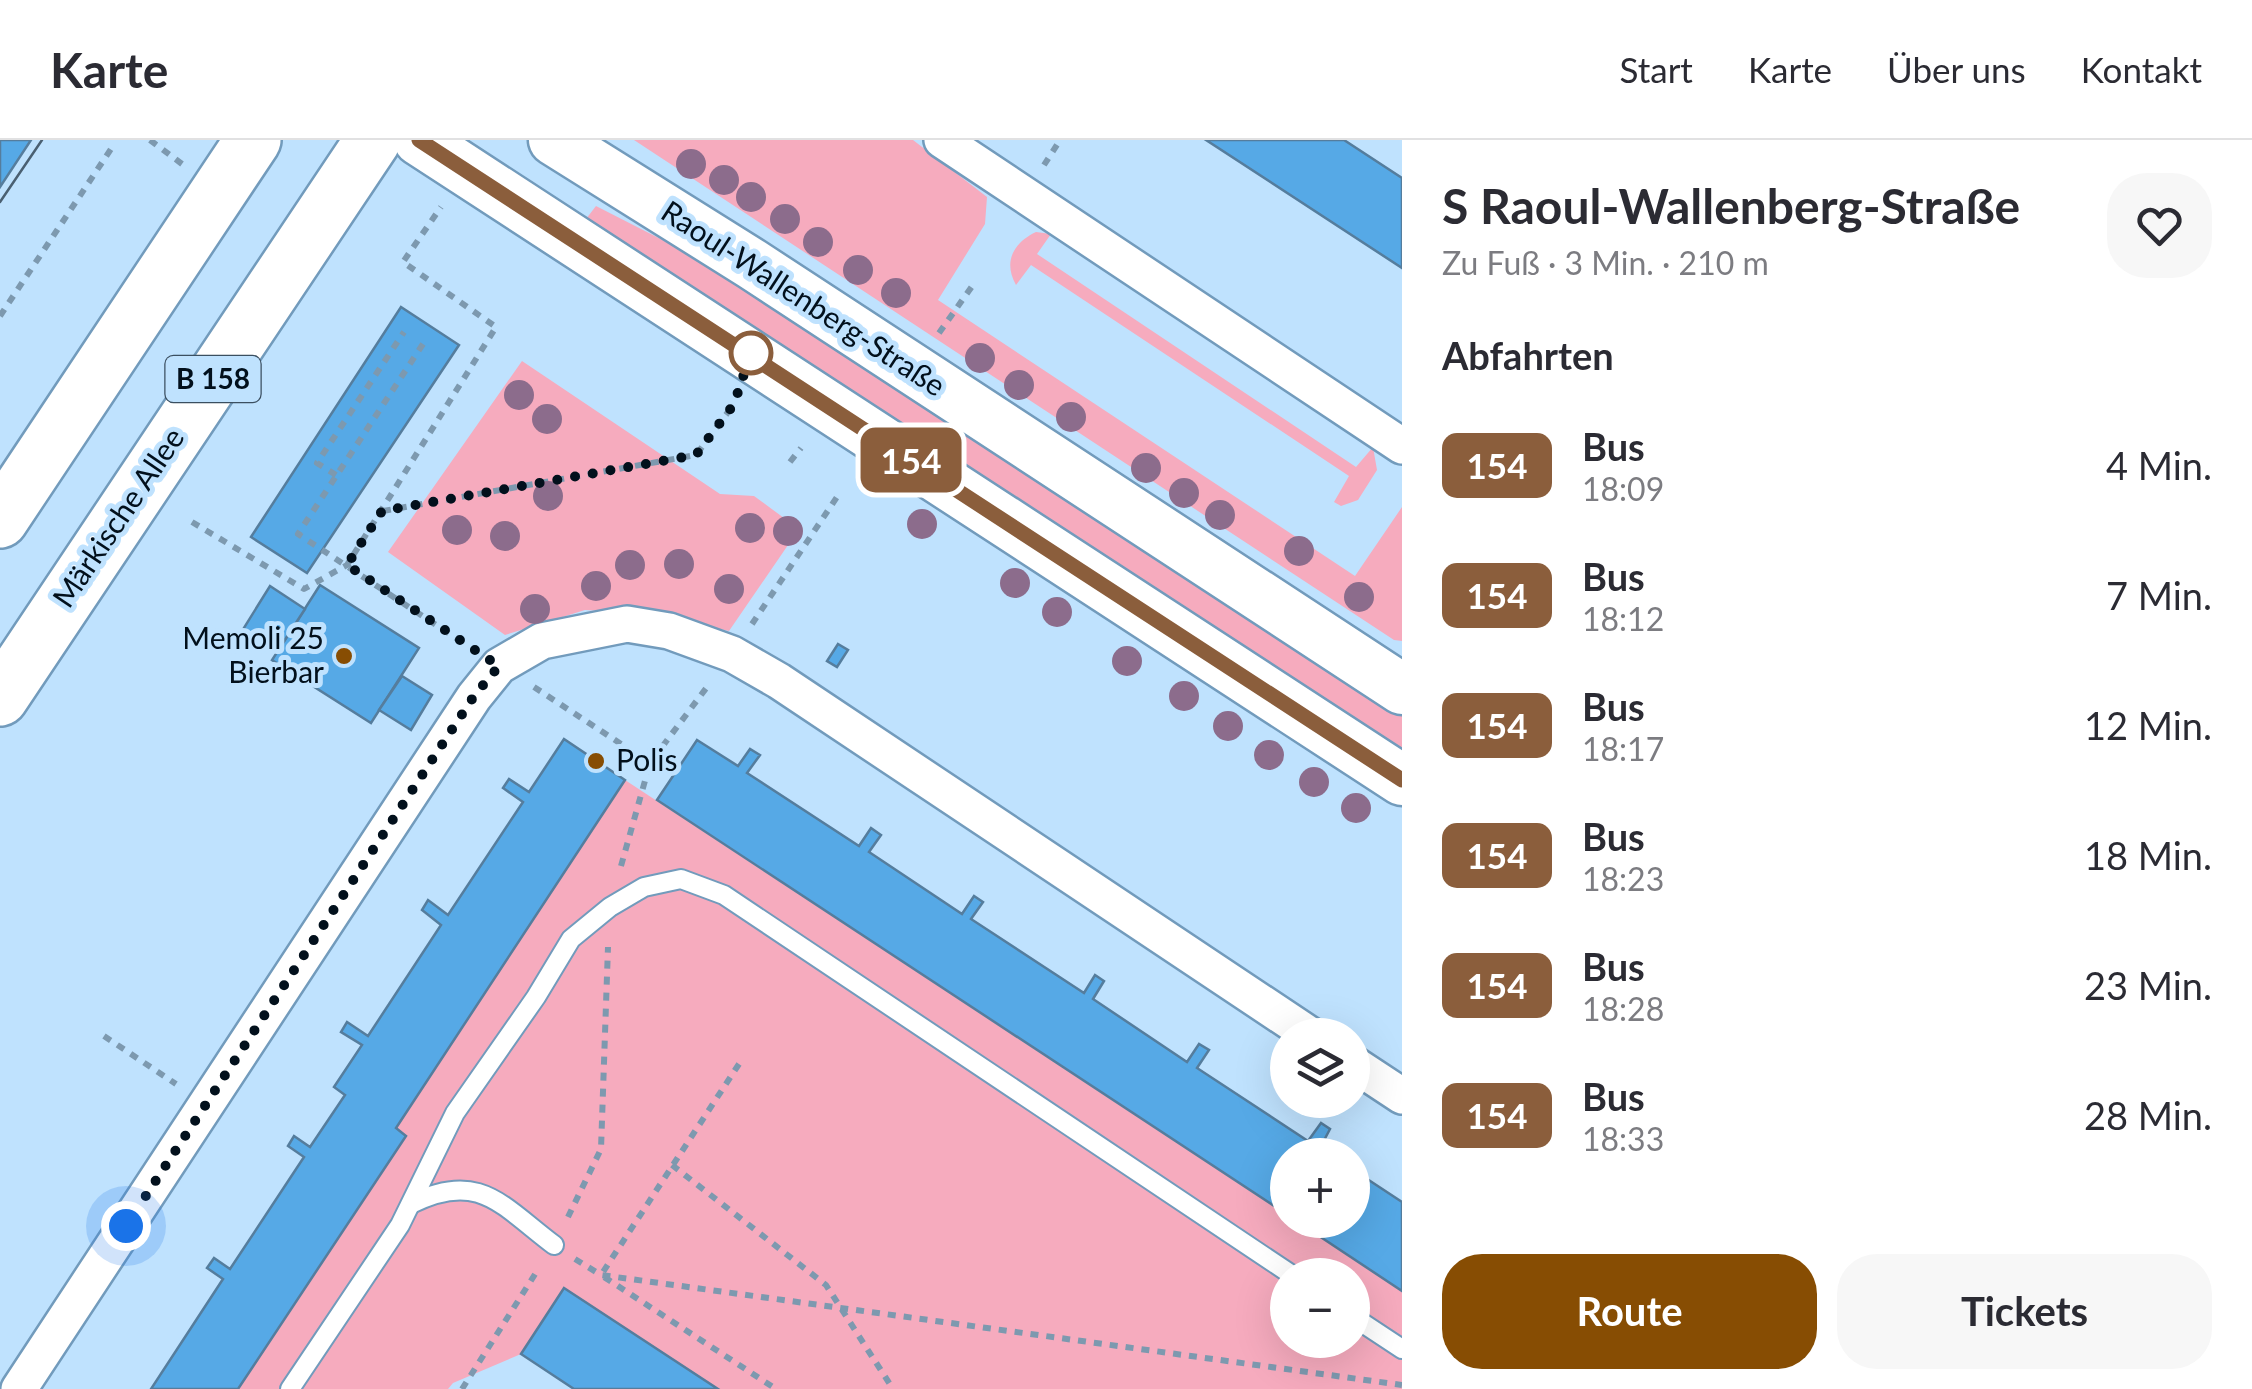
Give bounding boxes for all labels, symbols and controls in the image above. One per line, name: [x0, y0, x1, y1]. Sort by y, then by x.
text: Karte: [50, 41, 168, 98]
text: Start: [1619, 48, 1693, 90]
text: Karte: [1748, 48, 1832, 90]
text: Über uns: [1887, 48, 2026, 90]
text: Kontakt: [2081, 48, 2202, 90]
button: heart: [2107, 173, 2212, 278]
text: S Raoul-Wallenberg-Straße: [1442, 177, 2020, 234]
street label: Raoul-Wallenberg-Straße: [655, 192, 953, 403]
text: Zu Fuß · 3 Min. · 210 m: [1442, 243, 1769, 282]
unlabelled marker: [730, 332, 772, 374]
text: Abfahrten: [1442, 332, 1614, 378]
road number: B 158: [166, 356, 260, 402]
street label: Märkische Allee: [44, 420, 191, 613]
text: Bus: [1582, 423, 1645, 469]
line badge: 154: [854, 428, 968, 492]
text: 154: [881, 439, 941, 481]
text: 4 Min.: [2106, 442, 2212, 488]
text: 154: [1467, 444, 1527, 486]
text: 18:09: [1582, 469, 1664, 508]
text: Bus: [1582, 553, 1645, 599]
text: 7 Min.: [2106, 572, 2212, 618]
text: 154: [1467, 574, 1527, 616]
text: 18:12: [1582, 599, 1664, 638]
place label: Memoli 25 Bierbar: [182, 619, 324, 689]
marker: Memoli 25 Bierbar: [333, 645, 355, 667]
text: Bus: [1582, 683, 1645, 729]
text: 12 Min.: [2084, 702, 2212, 748]
text: 154: [1467, 704, 1527, 746]
text: 18:17: [1582, 729, 1664, 768]
place label: Polis: [616, 741, 678, 777]
marker: Polis: [585, 750, 607, 772]
text: Bus: [1582, 813, 1645, 859]
text: 18 Min.: [2084, 832, 2212, 878]
text: 154: [1467, 834, 1527, 876]
text: 18:23: [1582, 859, 1664, 898]
text: Bus: [1582, 943, 1645, 989]
text: 23 Min.: [2084, 962, 2212, 1008]
text: 154: [1467, 964, 1527, 1006]
text: 18:28: [1582, 989, 1664, 1028]
map controls: [1270, 1018, 1370, 1358]
button: layers: [1270, 1018, 1370, 1118]
text: Bus: [1582, 1073, 1645, 1119]
text: 28 Min.: [2084, 1092, 2212, 1138]
text: 154: [1467, 1094, 1527, 1136]
text: 18:33: [1582, 1119, 1664, 1158]
button: +: [1270, 1138, 1370, 1238]
your location: [101, 1201, 151, 1251]
button: Route: [1442, 1254, 1817, 1369]
button: Tickets: [1837, 1254, 2212, 1369]
button: −: [1270, 1258, 1370, 1358]

